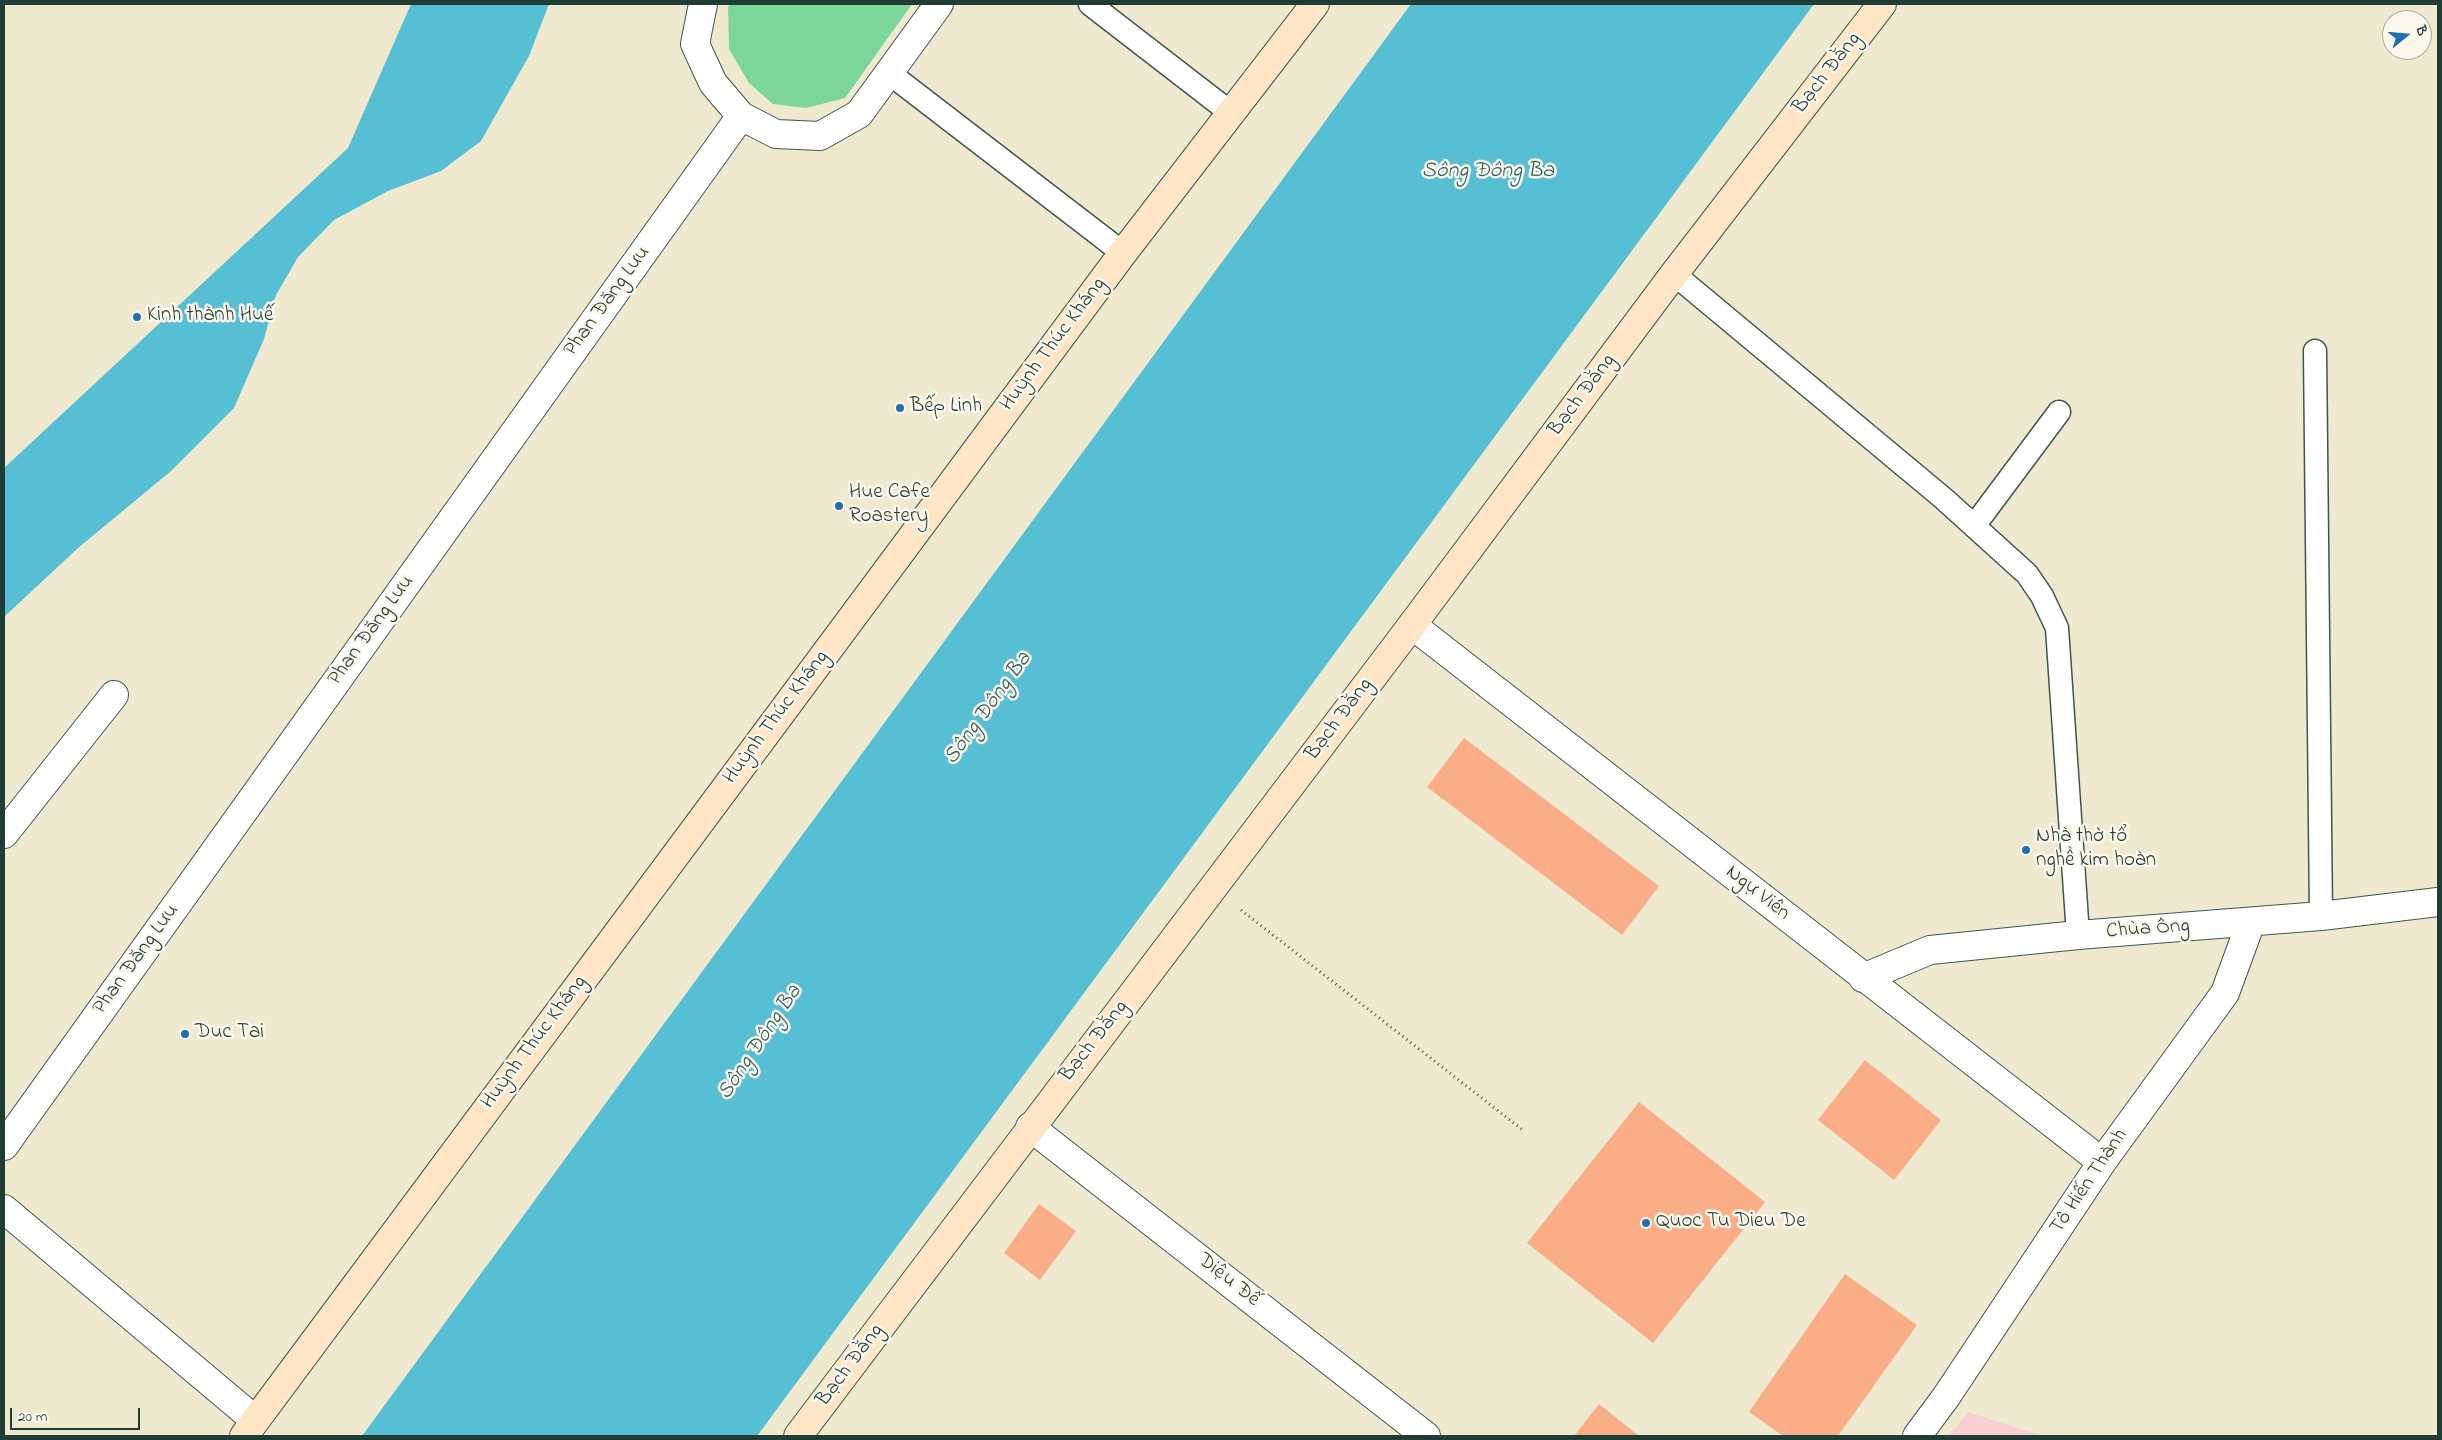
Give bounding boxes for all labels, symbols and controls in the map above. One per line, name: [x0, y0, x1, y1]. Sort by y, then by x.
north arrow: [2382, 10, 2432, 60]
text: B: [2409, 23, 2432, 38]
street label: Bạch Đằng: [1788, 28, 1868, 120]
water label: Sông Đông Ba: [1422, 159, 1554, 185]
street label: Phan Đăng Lưu: [559, 242, 657, 362]
street label: Huỳnh Thúc Kháng: [996, 273, 1112, 417]
place label: Kinh thành Huế: [147, 304, 273, 330]
marker: Kinh thành Huế: [131, 311, 143, 323]
street label: Bạch Đằng: [1544, 350, 1622, 442]
place label: Bếp Linh: [910, 395, 982, 421]
marker: Bếp Linh: [894, 402, 906, 414]
place label: Hue Cafe Roastery: [849, 481, 930, 531]
marker: Hue Cafe Roastery: [833, 500, 845, 512]
street label: Phan Đăng Lưu: [323, 571, 421, 691]
street label: Huỳnh Thúc Kháng: [719, 646, 835, 790]
water label: Sông Đông Ba: [939, 648, 1039, 770]
street label: Bạch Đằng: [1301, 674, 1379, 766]
place label: Nhà thờ tổ nghề kim hoàn: [2036, 825, 2156, 875]
marker: Nhà thờ tổ nghề kim hoàn: [2020, 844, 2032, 856]
street label: Ngự Viên: [1720, 861, 1794, 927]
street label: Phan Đăng Lưu: [88, 900, 186, 1020]
street label: Chùa Ông: [2105, 915, 2191, 945]
street label: Huỳnh Thúc Kháng: [477, 971, 593, 1115]
water label: Sông Đông Ba: [713, 981, 809, 1105]
street label: Bạch Đằng: [1055, 996, 1135, 1088]
place label: Duc Tai: [195, 1021, 264, 1047]
marker: Duc Tai: [179, 1028, 191, 1040]
street label: Tô Hiến Thành: [2046, 1125, 2134, 1239]
place label: Quoc Tu Dieu De: [1656, 1210, 1806, 1236]
marker: Quoc Tu Dieu De: [1640, 1217, 1652, 1229]
street label: Diệu Đế: [1192, 1249, 1264, 1313]
street label: Bạch Đằng: [812, 1320, 890, 1412]
scale bar: [12, 1398, 142, 1430]
text: 20 m: [18, 1406, 47, 1428]

